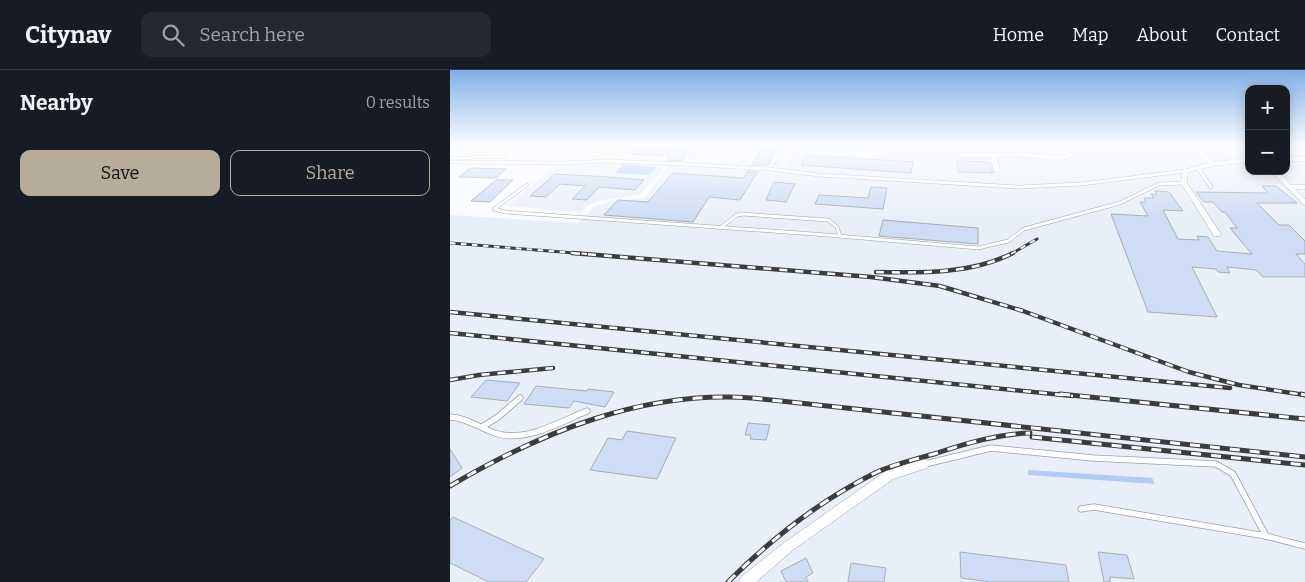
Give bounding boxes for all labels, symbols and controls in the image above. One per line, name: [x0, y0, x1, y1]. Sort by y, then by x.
search box: [141, 12, 491, 57]
text: Citynav: [25, 21, 111, 49]
icon: search: [159, 21, 187, 49]
text: Search here: [199, 23, 305, 46]
text: Home: [993, 24, 1044, 46]
text: Map: [1072, 24, 1108, 46]
text: About: [1136, 24, 1187, 46]
text: Contact: [1215, 24, 1280, 46]
map controls: [1245, 85, 1290, 175]
button: +: [1245, 85, 1290, 130]
text: Nearby: [20, 90, 93, 116]
text: 0 results: [366, 93, 430, 112]
button: −: [1245, 130, 1290, 175]
button: Save: [20, 150, 220, 196]
button: Share: [230, 150, 430, 196]

